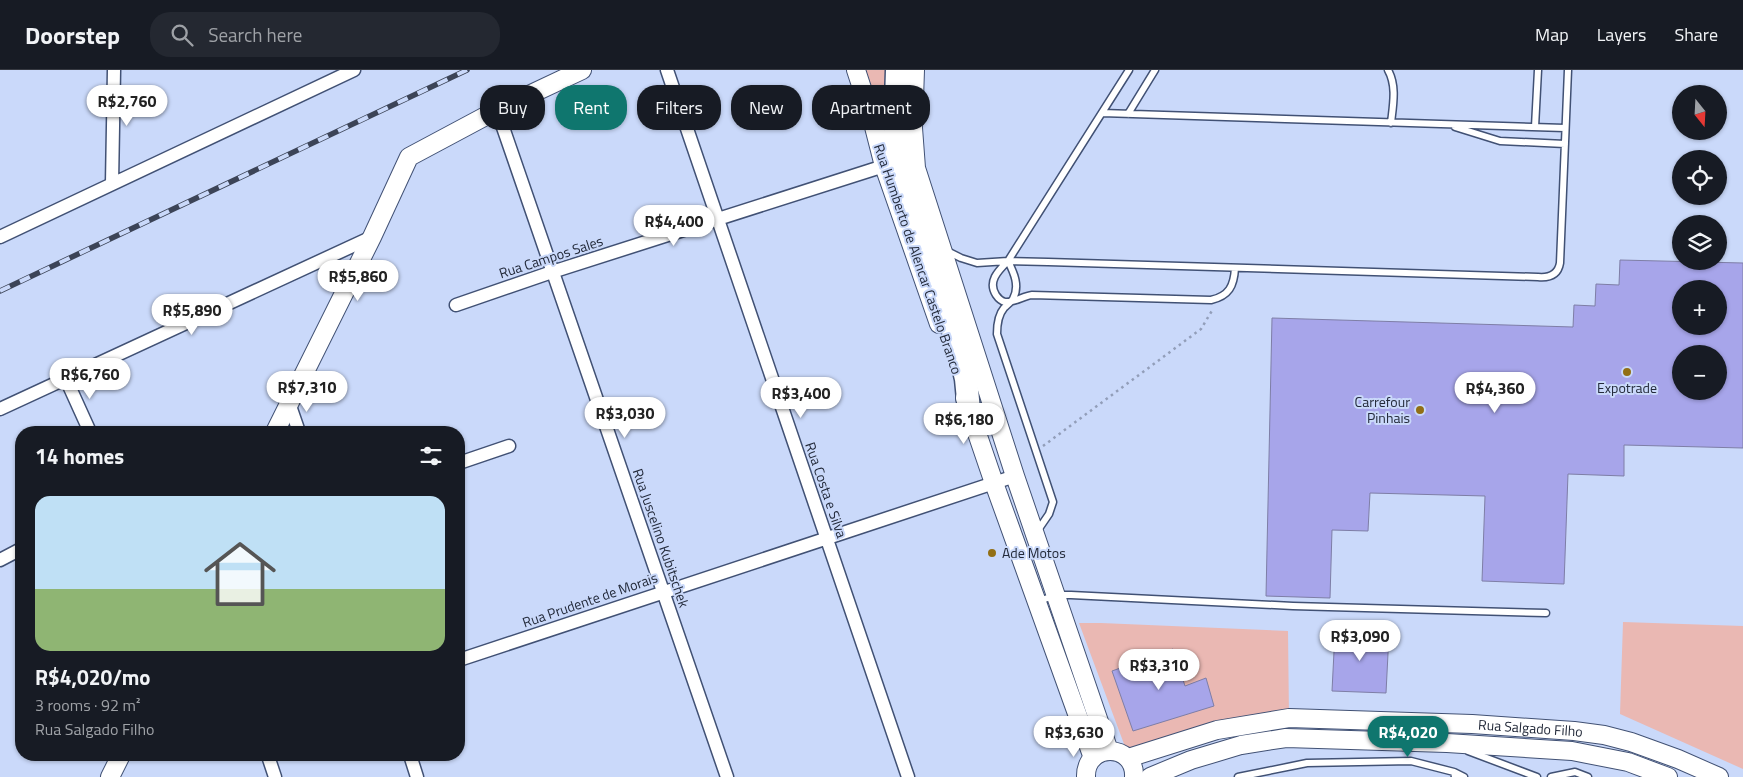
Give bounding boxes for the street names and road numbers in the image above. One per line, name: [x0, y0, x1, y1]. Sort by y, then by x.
street label: Rua Humberto de Alencar Castelo Branco: [869, 141, 968, 377]
street label: Rua Campos Sales: [496, 230, 606, 283]
street label: Rua Costa e Silva: [800, 439, 853, 541]
street label: Rua Juscelino Kubitschek: [628, 465, 695, 611]
street label: Rua Prudente de Morais: [519, 567, 660, 633]
street label: Rua Salgado Filho: [1478, 713, 1584, 742]

